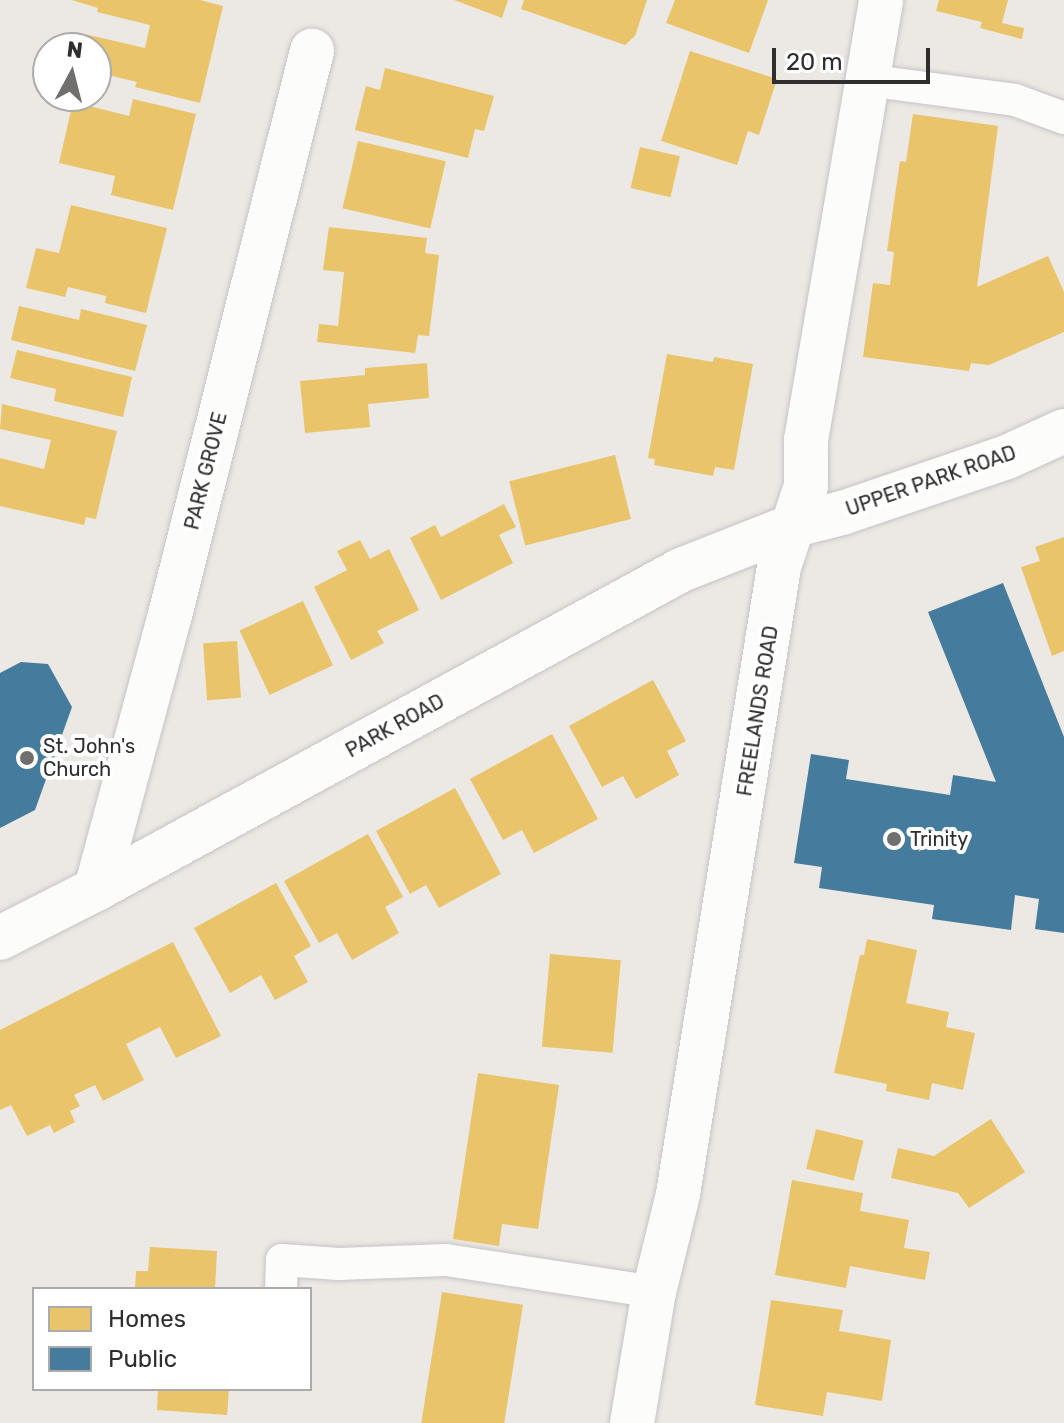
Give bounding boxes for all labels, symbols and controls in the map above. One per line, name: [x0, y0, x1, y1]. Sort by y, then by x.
north arrow: [32, 32, 112, 112]
scale bar: [776, 32, 934, 82]
text: N: [65, 35, 84, 64]
text: 20 m: [786, 48, 843, 76]
street label: PARK GROVE: [180, 410, 232, 532]
street label: UPPER PARK ROAD: [843, 441, 1019, 521]
street label: FREELANDS ROAD: [733, 624, 783, 798]
street label: PARK ROAD: [342, 689, 448, 763]
place label: St. John's Church: [43, 734, 135, 781]
marker: St. John's Church: [18, 749, 36, 767]
place label: Trinity: [910, 827, 968, 851]
marker: Trinity: [885, 830, 903, 848]
legend: [32, 1287, 312, 1391]
text: Homes: [108, 1305, 186, 1333]
text: Public: [108, 1345, 177, 1373]

